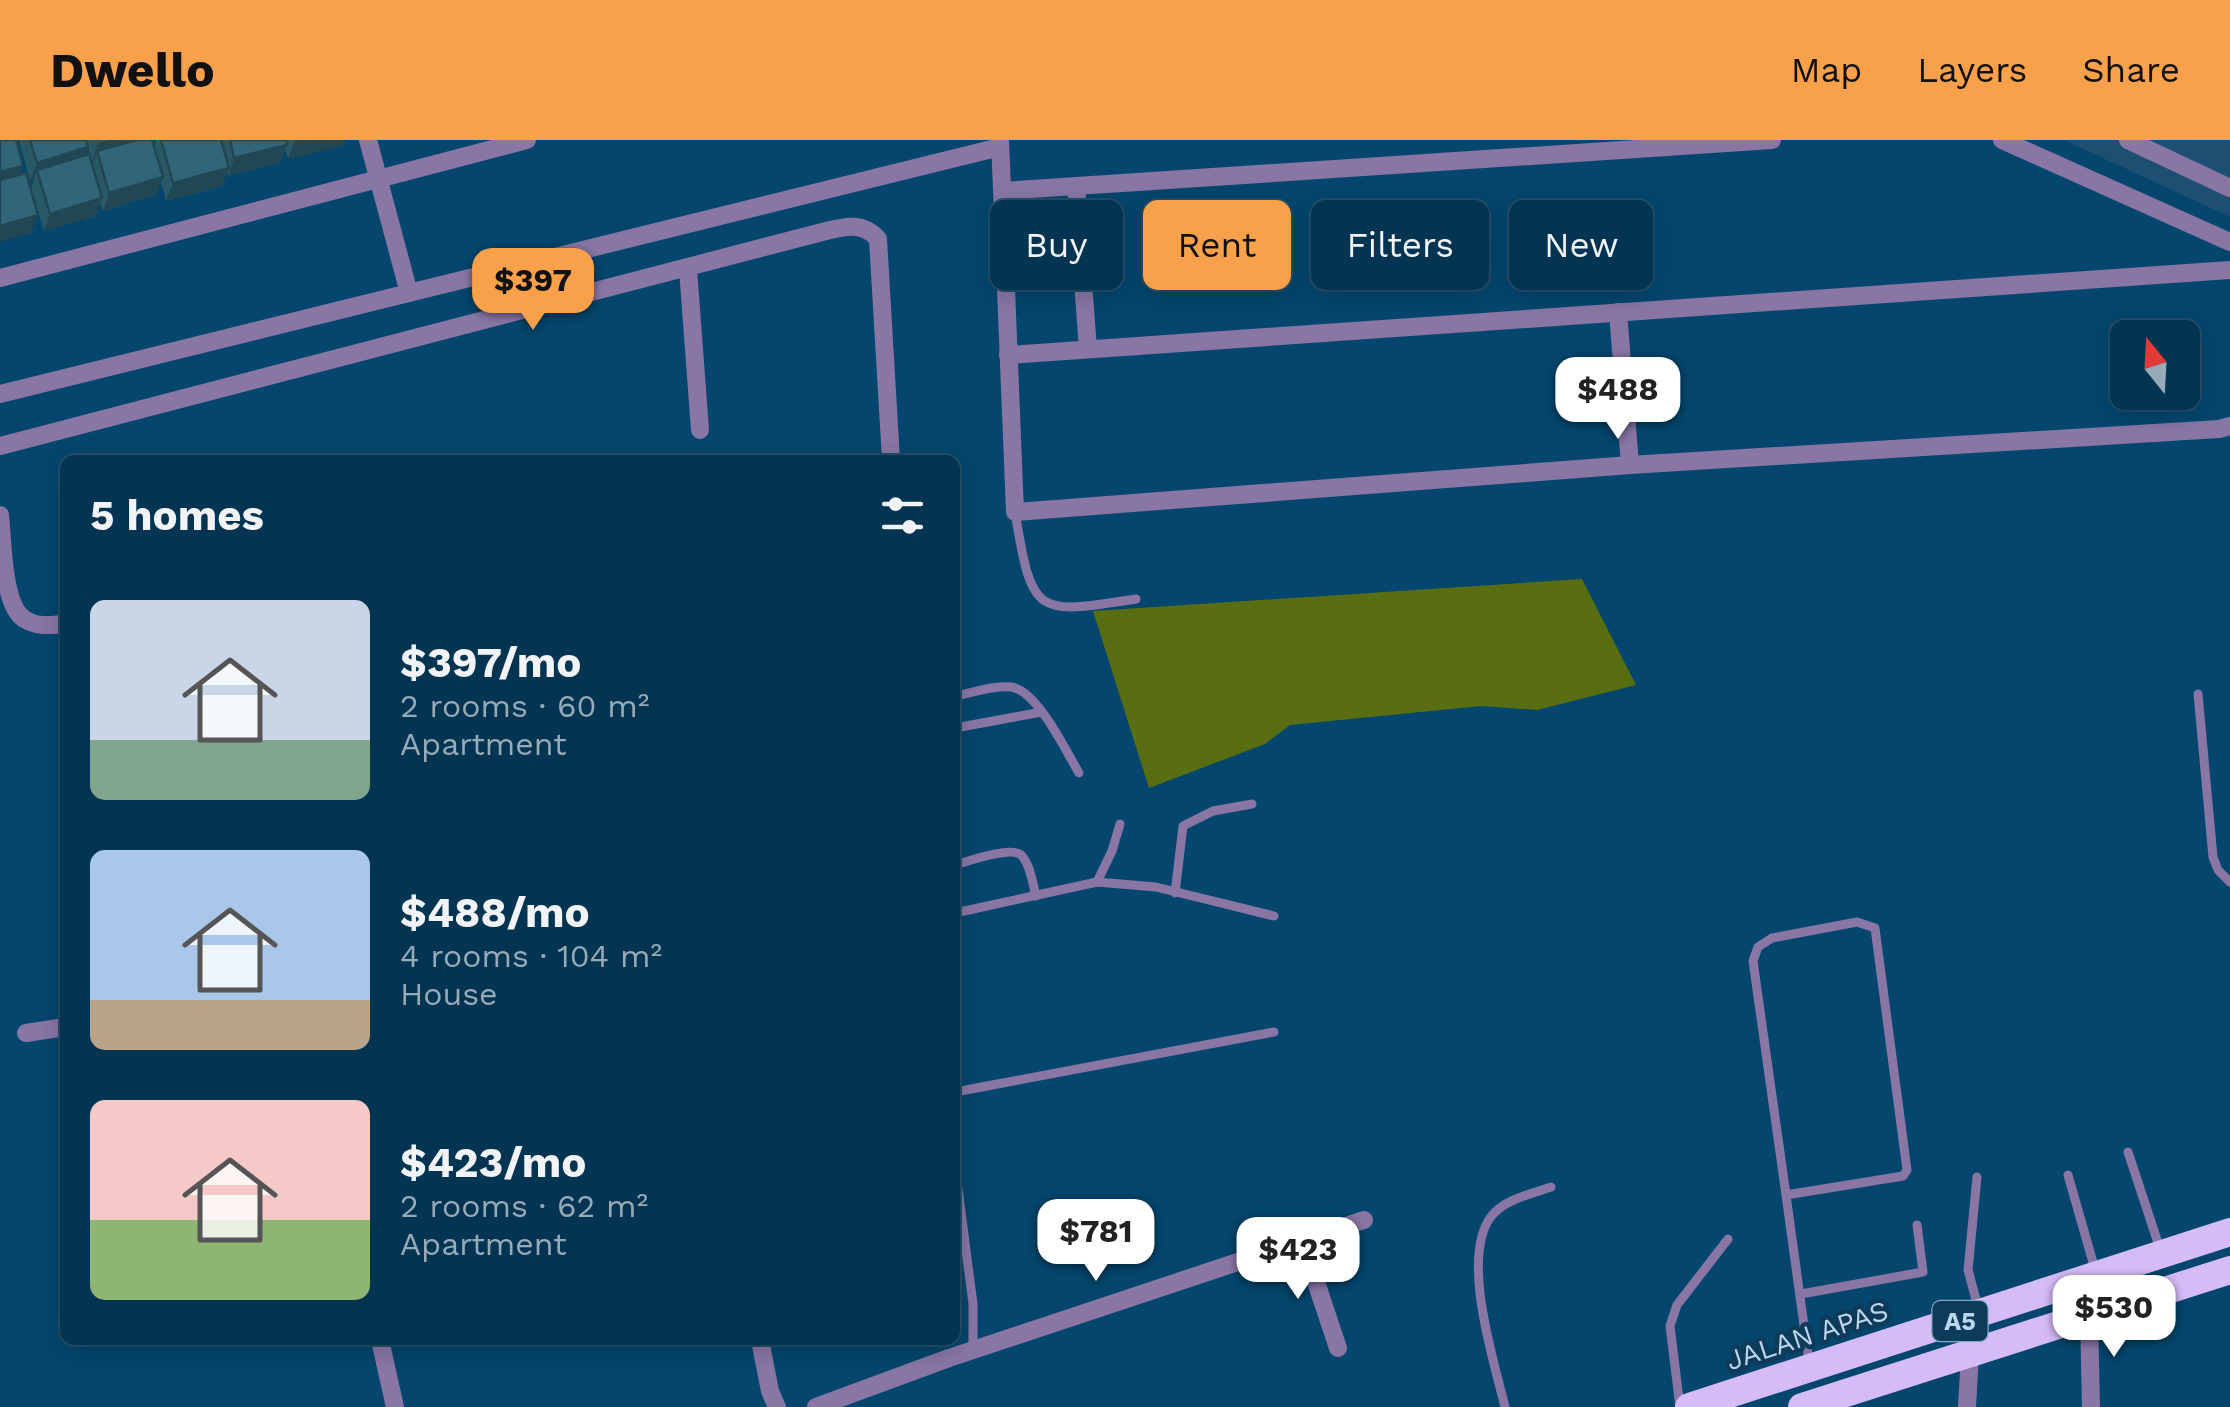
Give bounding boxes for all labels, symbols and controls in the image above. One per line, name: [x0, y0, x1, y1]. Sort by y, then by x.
text: Dwello: [50, 42, 215, 99]
text: Map: [1791, 49, 1862, 91]
text: Layers: [1917, 49, 2027, 91]
text: Share: [2082, 49, 2180, 91]
chip: Buy: [990, 200, 1123, 290]
chip: Rent: [1143, 200, 1291, 290]
chip: Filters: [1311, 200, 1489, 290]
chip: New: [1509, 200, 1653, 290]
pin: $397: [474, 248, 592, 333]
text: $397: [494, 261, 572, 299]
north arrow: [2110, 320, 2200, 410]
map controls: [2110, 320, 2200, 410]
pin: $488: [1559, 357, 1677, 442]
text: $488: [1577, 370, 1659, 408]
icon: filters: [875, 488, 930, 543]
text: 5 homes: [90, 491, 264, 540]
text: $397/mo: [400, 638, 581, 687]
icon: home: [170, 640, 290, 760]
text: 2 rooms · 60 m²: [400, 687, 649, 725]
text: Apartment: [400, 725, 567, 763]
text: $488/mo: [400, 888, 590, 937]
icon: home: [170, 890, 290, 1010]
text: 4 rooms · 104 m²: [400, 937, 662, 975]
text: House: [400, 975, 498, 1013]
text: $423/mo: [400, 1138, 586, 1187]
icon: home: [170, 1140, 290, 1260]
text: 2 rooms · 62 m²: [400, 1187, 648, 1225]
pin: $781: [1037, 1199, 1155, 1284]
text: $781: [1059, 1212, 1133, 1250]
pin: $423: [1239, 1217, 1357, 1302]
text: Apartment: [400, 1225, 567, 1263]
text: $423: [1259, 1230, 1337, 1268]
pin: $530: [2055, 1275, 2173, 1360]
text: $530: [2075, 1288, 2153, 1326]
street label: JALAN APAS: [1722, 1294, 1892, 1377]
road number: A5: [1932, 1301, 1988, 1341]

